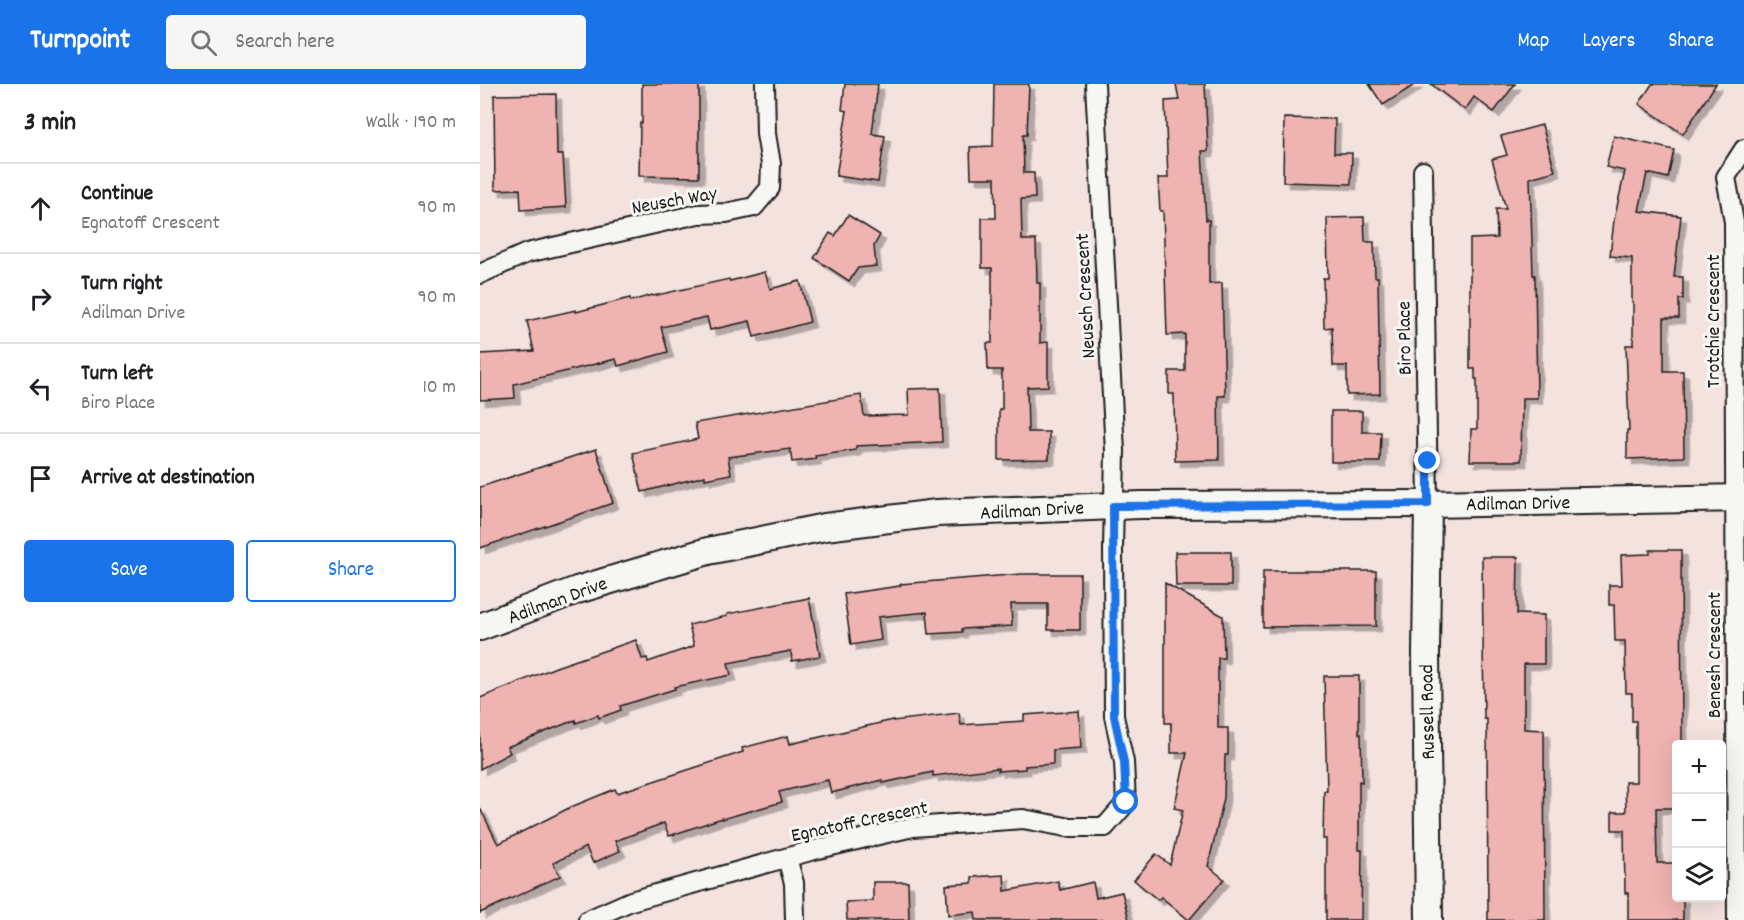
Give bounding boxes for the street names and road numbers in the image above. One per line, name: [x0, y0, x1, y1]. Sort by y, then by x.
street label: Neusch Way: [630, 181, 720, 223]
street label: Neusch Crescent: [1070, 232, 1104, 359]
street label: Trotchie Crescent: [1701, 254, 1729, 388]
street label: Biro Place: [1391, 300, 1421, 375]
street label: Adilman Drive: [1466, 490, 1571, 520]
street label: Adilman Drive: [979, 495, 1085, 529]
street label: Adilman Drive: [504, 571, 612, 633]
street label: Benesh Crescent: [1702, 592, 1730, 718]
street label: Russell Road: [1414, 664, 1444, 760]
street label: Egnatoff Crescent: [789, 795, 930, 851]

